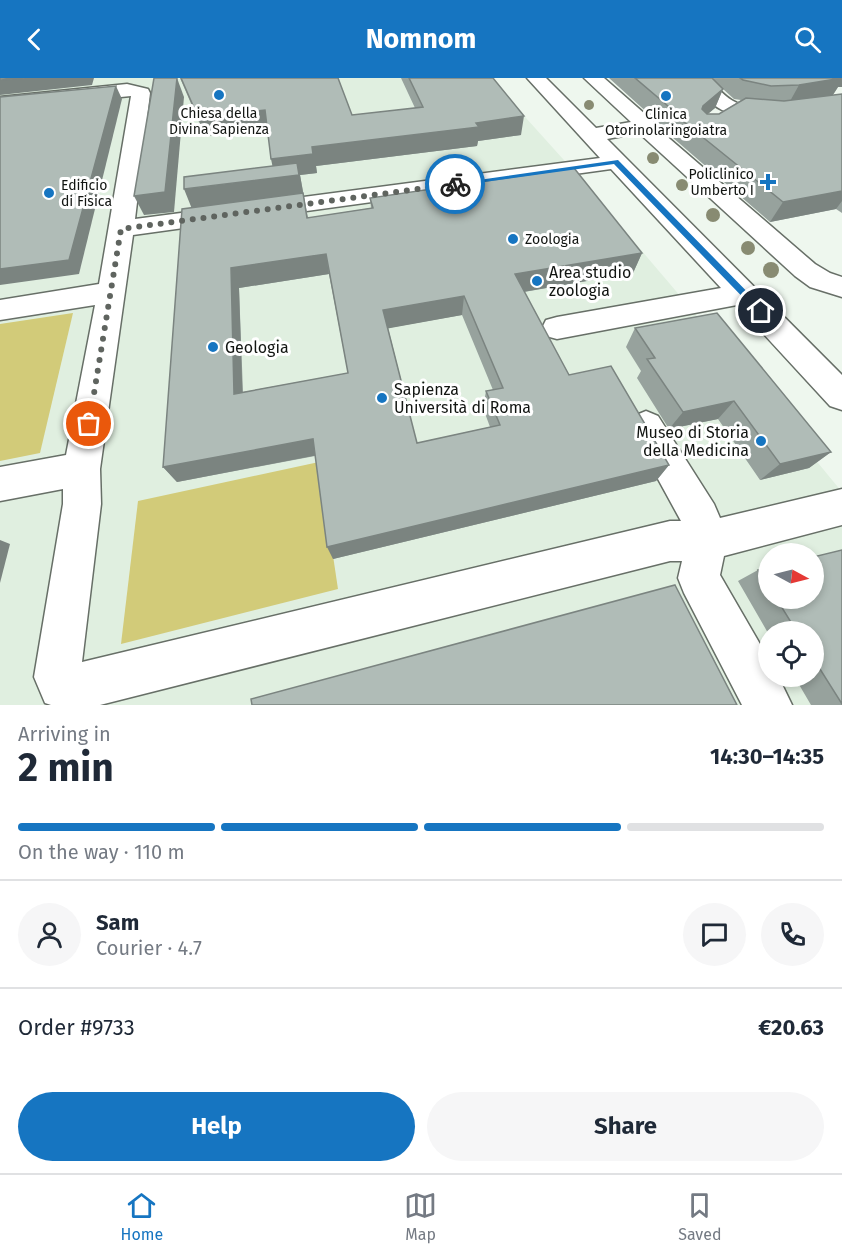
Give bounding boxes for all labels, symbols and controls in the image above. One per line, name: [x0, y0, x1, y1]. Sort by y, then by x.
icon: back: [18, 23, 51, 56]
text: Nomnom: [366, 23, 476, 55]
icon: search: [791, 23, 824, 56]
marker: Chiesa della Divina Sapienza: [212, 88, 226, 102]
marker: Clinica Otorinolaringoiatra: [659, 89, 673, 103]
place label: Chiesa della Divina Sapienza: [169, 105, 269, 138]
place label: Clinica Otorinolaringoiatra: [605, 106, 727, 139]
courier: [425, 154, 485, 214]
place label: Policlinico Umberto I: [689, 166, 754, 199]
icon: bike: [439, 168, 472, 201]
marker: Policlinico Umberto I: [759, 173, 777, 191]
place label: Edificio di Fisica: [61, 177, 112, 210]
marker: Edificio di Fisica: [42, 186, 56, 200]
place label: Zoologia: [525, 231, 579, 248]
marker: Zoologia: [506, 232, 520, 246]
place label: Area studio zoologia: [549, 263, 631, 300]
marker: Area studio zoologia: [530, 274, 544, 288]
pin: [735, 285, 786, 336]
icon: home: [744, 294, 777, 327]
place label: Geologia: [225, 338, 289, 357]
marker: Geologia: [206, 340, 220, 354]
place label: Sapienza Università di Roma: [394, 380, 531, 417]
marker: Sapienza Università di Roma: [375, 391, 389, 405]
pin: [63, 398, 114, 449]
icon: bag: [72, 407, 105, 440]
place label: Museo di Storia della Medicina: [636, 423, 749, 460]
marker: Museo di Storia della Medicina: [754, 434, 768, 448]
north arrow: [758, 543, 824, 609]
map controls: [758, 543, 824, 687]
button: locate: [758, 621, 824, 687]
text: Arriving in: [18, 722, 111, 746]
text: 14:30–14:35: [710, 743, 824, 770]
text: 2 min: [18, 745, 114, 791]
text: On the way · 110 m: [18, 840, 185, 864]
button: person: [18, 903, 81, 966]
button: chat: [683, 903, 746, 966]
button: phone: [761, 903, 824, 966]
text: Sam: [96, 909, 139, 936]
text: Courier · 4.7: [96, 936, 202, 960]
text: Order #9733: [18, 1014, 135, 1041]
text: €20.63: [758, 1014, 824, 1041]
button: Help: [18, 1092, 415, 1161]
button: Share: [427, 1092, 824, 1161]
tab: Home: [121, 1189, 163, 1244]
tab: Map: [404, 1189, 437, 1244]
tab: Saved: [678, 1189, 721, 1244]

